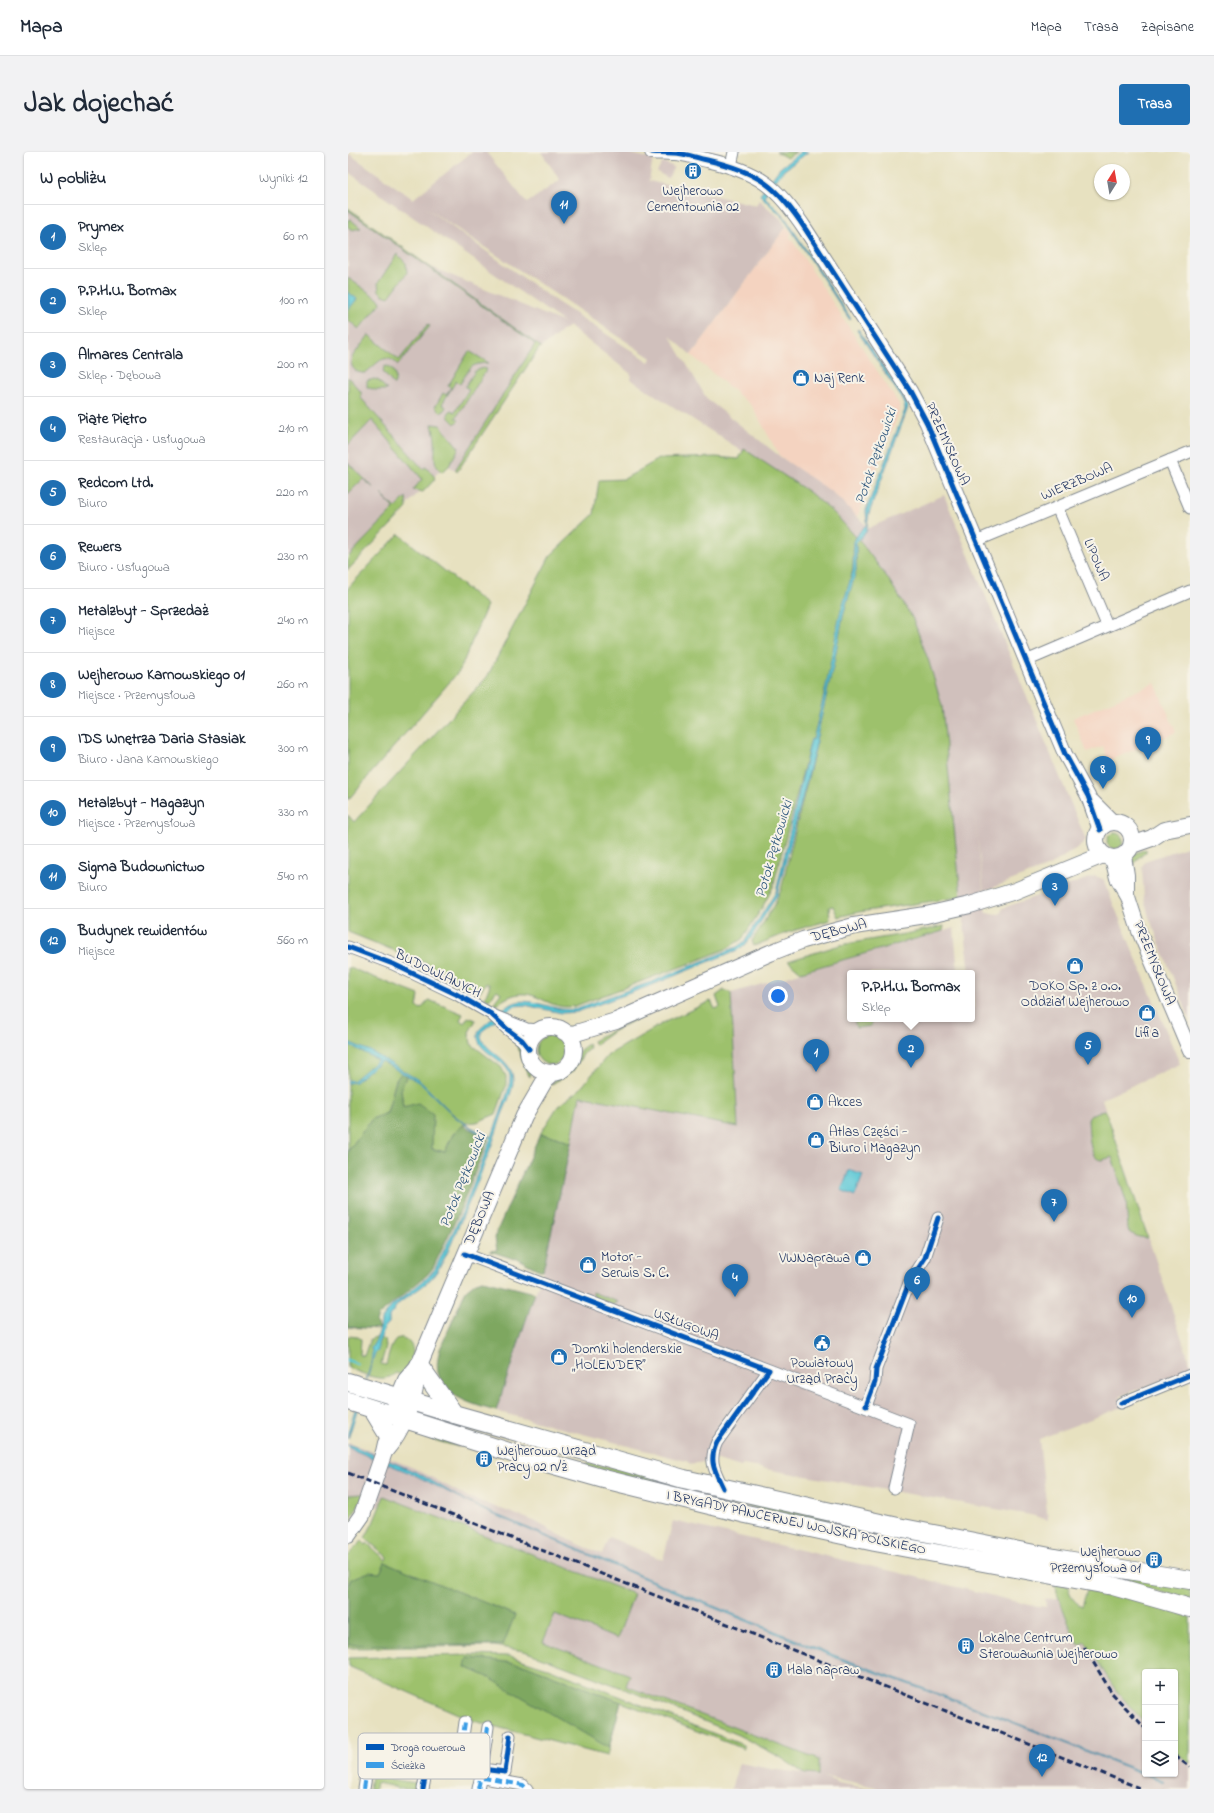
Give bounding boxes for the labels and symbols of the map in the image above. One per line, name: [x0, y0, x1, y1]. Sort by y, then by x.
building icon: Wejherowo Cementownia 02: [683, 161, 703, 181]
north arrow: [1094, 164, 1130, 200]
place label: Wejherowo Cementownia 02: [647, 181, 739, 218]
pin: 11: [551, 191, 577, 224]
shop icon: Naj Renk: [791, 368, 811, 388]
place label: Naj Renk: [814, 368, 865, 389]
street label: PRZEMYSŁOWA: [919, 399, 975, 489]
water label: Potok Pętkowicki: [849, 404, 903, 507]
street label: WIERZBOWA: [1038, 457, 1116, 507]
street label: LIPOWA: [1078, 535, 1114, 585]
pin: 9: [1135, 727, 1161, 760]
pin: 8: [1090, 756, 1116, 789]
water label: Potok Pętkowicki: [750, 796, 799, 900]
pin: 3: [1042, 873, 1068, 906]
street label: DĘBOWA: [808, 914, 869, 948]
street label: PRZEMYSŁOWA: [1128, 918, 1180, 1008]
street label: BUDOWLANYCH: [391, 944, 484, 1004]
shop icon: DOKO Sp. z o.o. Oddział Wejherowo: [1065, 956, 1085, 976]
place label: DOKO Sp. z o.o. Oddział Wejherowo: [1021, 976, 1129, 1013]
your location: [768, 986, 788, 1006]
shop icon: Lifia: [1137, 1003, 1157, 1023]
place label: Lifia: [1135, 1023, 1159, 1044]
pin: 5: [1075, 1032, 1101, 1065]
pin: 2: [898, 1035, 924, 1068]
pin: 1: [803, 1039, 829, 1072]
shop icon: Akces: [805, 1092, 825, 1112]
place label: Akces: [828, 1092, 862, 1113]
place label: Atlas Części - Biuro i Magazyn: [828, 1122, 921, 1160]
water label: Potok Pętkowicki: [434, 1128, 493, 1231]
shop icon: Atlas Części - Biuro i Magazyn: [806, 1130, 826, 1150]
street label: DĘBOWA: [459, 1188, 501, 1249]
pin: 7: [1041, 1189, 1067, 1222]
place label: Motor - Serwis S. C.: [601, 1247, 669, 1284]
place label: VWNaprawa: [778, 1248, 850, 1269]
shop icon: VWNaprawa: [853, 1248, 873, 1268]
shop icon: Motor - Serwis S. C.: [578, 1255, 598, 1275]
pin: 4: [722, 1264, 748, 1297]
pin: 6: [904, 1267, 930, 1300]
pin: 10: [1119, 1285, 1145, 1318]
street label: USŁUGOWA: [650, 1303, 722, 1347]
public building icon: Powiatowy Urząd Pracy: [812, 1333, 832, 1353]
place label: Domki holenderskie „HOLENDER”: [571, 1339, 683, 1376]
shop icon: Domki holenderskie „HOLENDER”: [549, 1347, 569, 1367]
place label: Powiatowy Urząd Pracy: [786, 1353, 858, 1391]
place label: Wejherowo Urząd Pracy 02 n/ż: [497, 1441, 596, 1479]
building icon: Wejherowo Urząd Pracy 02 n/ż: [474, 1449, 494, 1469]
street label: I BRYGADY PANCERNEJ WOJSKA POLSKIEGO: [664, 1485, 928, 1561]
place label: Wejherowo Przemysłowa 01: [1050, 1542, 1142, 1580]
building icon: Wejherowo Przemysłowa 01: [1144, 1550, 1164, 1570]
place label: Lokalne Centrum Sterowawnia Wejherowo: [979, 1628, 1118, 1665]
building icon: Lokalne Centrum Sterowawnia Wejherowo: [956, 1636, 976, 1656]
building icon: Hala napraw: [764, 1660, 784, 1680]
place label: Hala napraw: [787, 1660, 859, 1681]
legend: [358, 1733, 490, 1779]
text: Droga rowerowa: [390, 1740, 465, 1757]
pin: 12: [1029, 1744, 1055, 1777]
text: Ścieżka: [391, 1758, 425, 1774]

